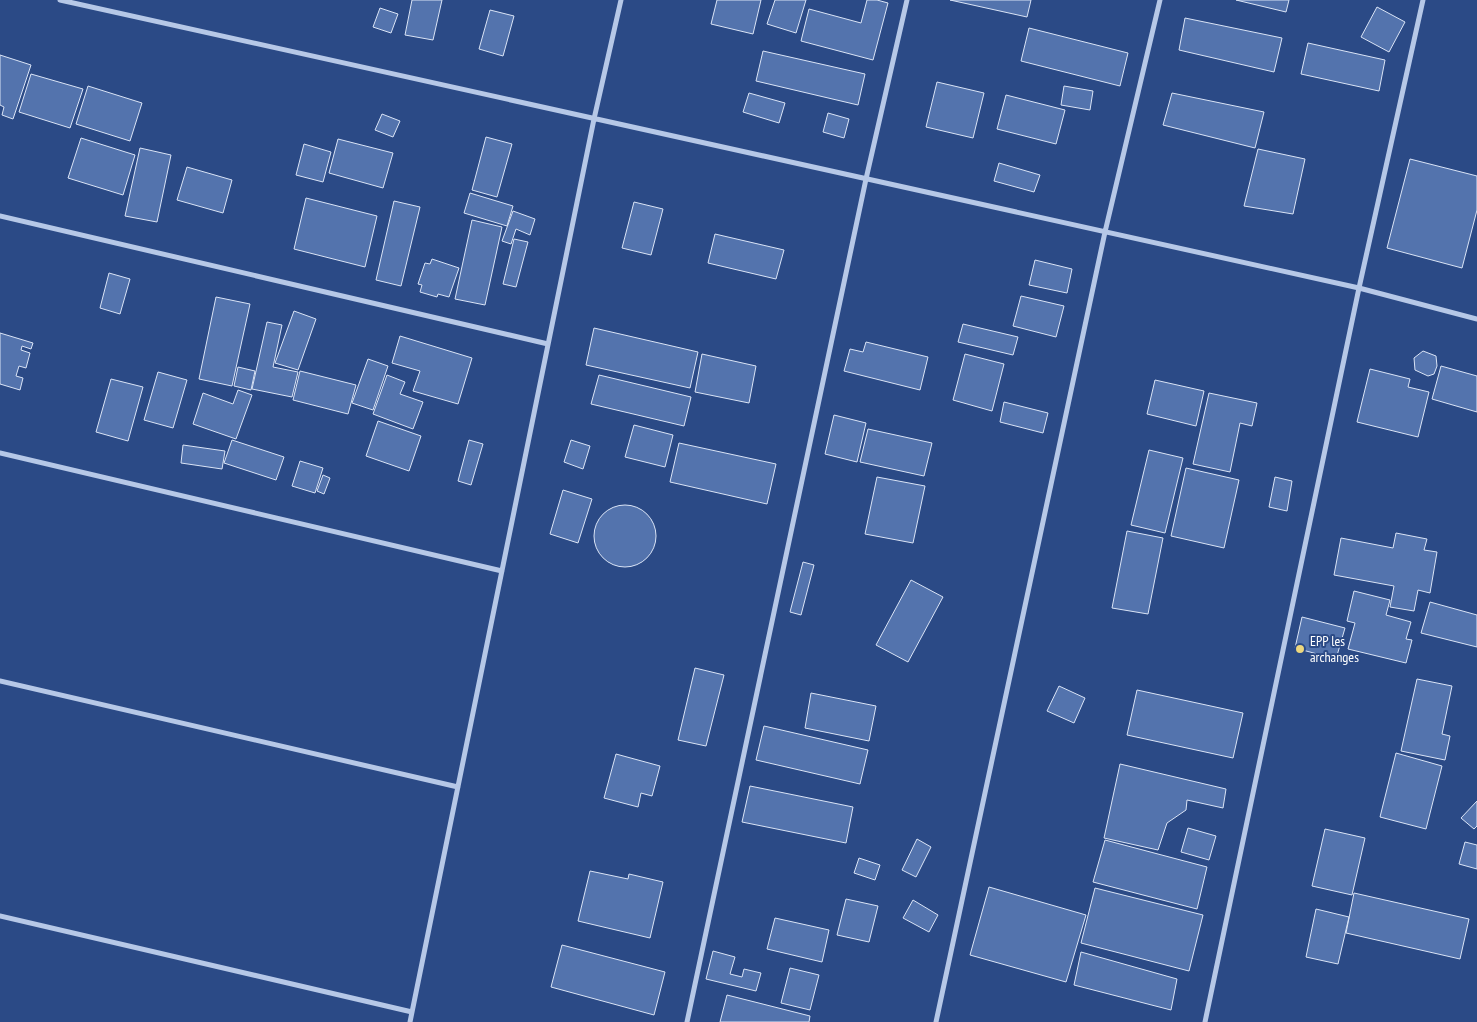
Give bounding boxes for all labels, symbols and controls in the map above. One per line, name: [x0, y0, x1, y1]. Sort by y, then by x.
place label: EPP les archanges: [1310, 632, 1359, 666]
marker: EPP les archanges: [1294, 643, 1306, 655]

